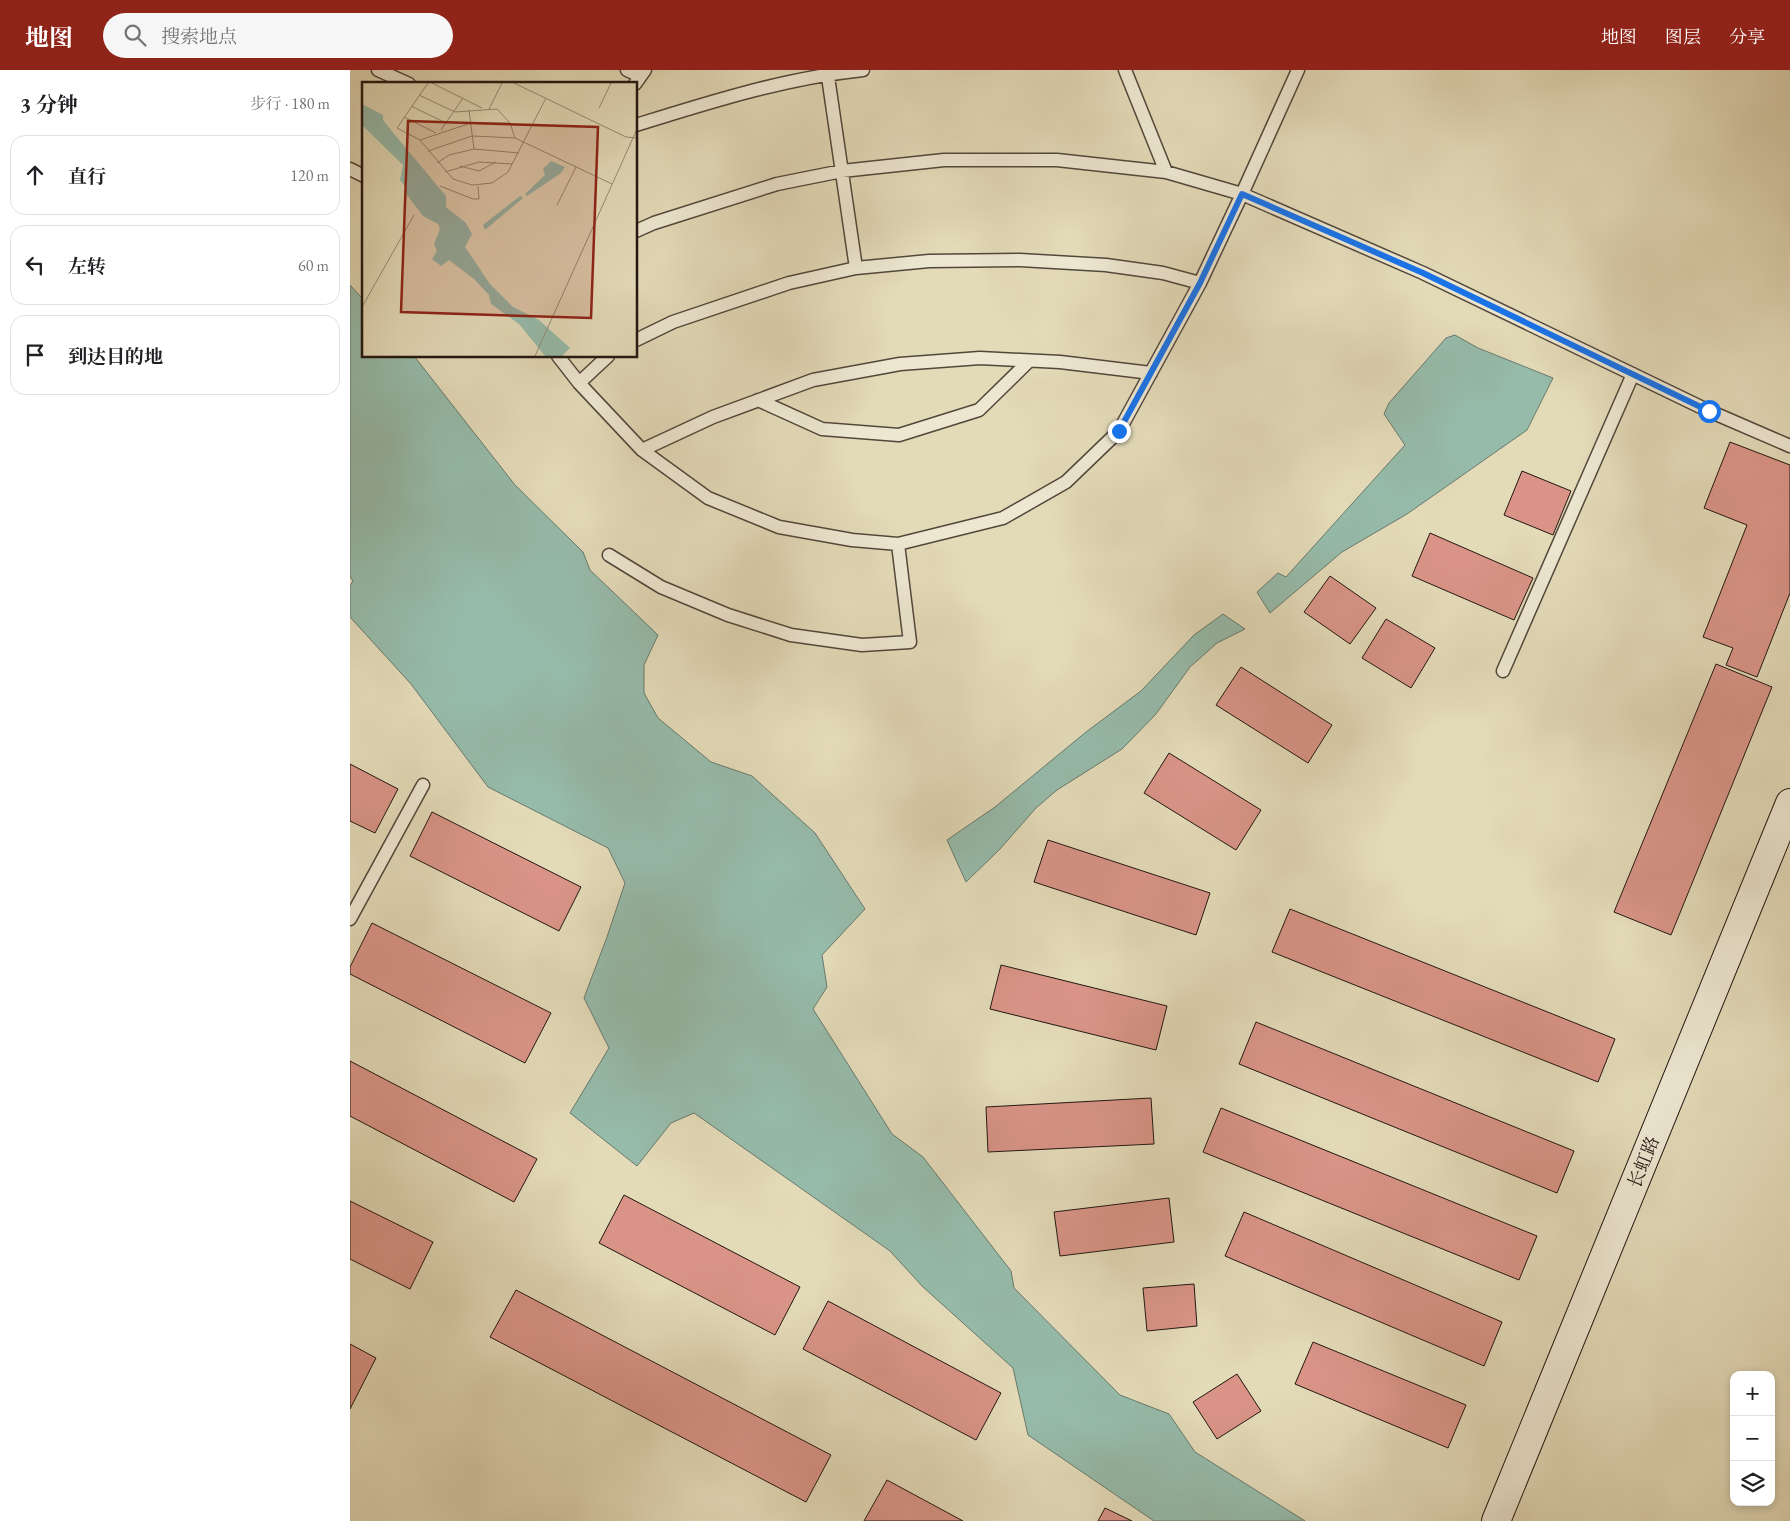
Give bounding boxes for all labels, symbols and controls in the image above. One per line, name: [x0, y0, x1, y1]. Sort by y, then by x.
search box: [103, 13, 453, 58]
icon: search: [121, 21, 149, 49]
text: 地图: [25, 22, 73, 53]
text: 搜索地点: [161, 24, 237, 49]
text: 地图: [1601, 25, 1637, 48]
text: 图层: [1665, 25, 1701, 48]
text: 分享: [1729, 25, 1765, 48]
inset map: [362, 82, 638, 358]
text: 3 分钟: [20, 91, 78, 118]
text: 步行 · 180 m: [250, 93, 330, 114]
icon: ahead: [21, 161, 49, 189]
text: 直行: [68, 164, 106, 189]
text: 120 m: [290, 165, 329, 186]
icon: left: [21, 251, 49, 279]
text: 左转: [68, 254, 106, 279]
text: 60 m: [298, 255, 329, 276]
icon: arrive: [21, 341, 49, 369]
text: 到达目的地: [68, 344, 163, 369]
route start: [1698, 400, 1721, 423]
route end: [1108, 420, 1131, 443]
street label: 长虹路: [1622, 1133, 1664, 1191]
map controls: [1730, 1371, 1775, 1506]
button: +: [1730, 1371, 1775, 1416]
button: −: [1730, 1416, 1775, 1461]
button: layers: [1730, 1461, 1775, 1506]

